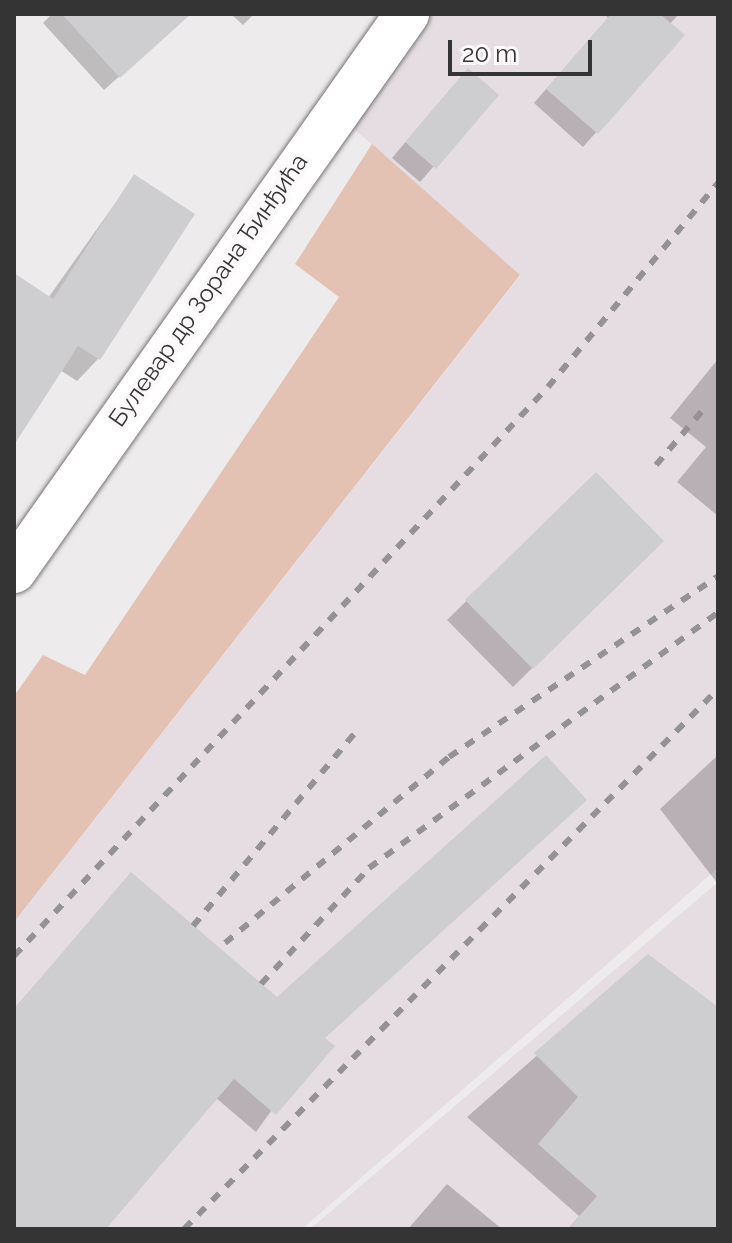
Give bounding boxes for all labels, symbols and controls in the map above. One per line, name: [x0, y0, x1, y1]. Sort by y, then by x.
scale bar: [452, 24, 596, 74]
text: 20 m: [462, 39, 517, 68]
street label: Булевар др Зорана Ђинђића: [102, 148, 314, 432]

